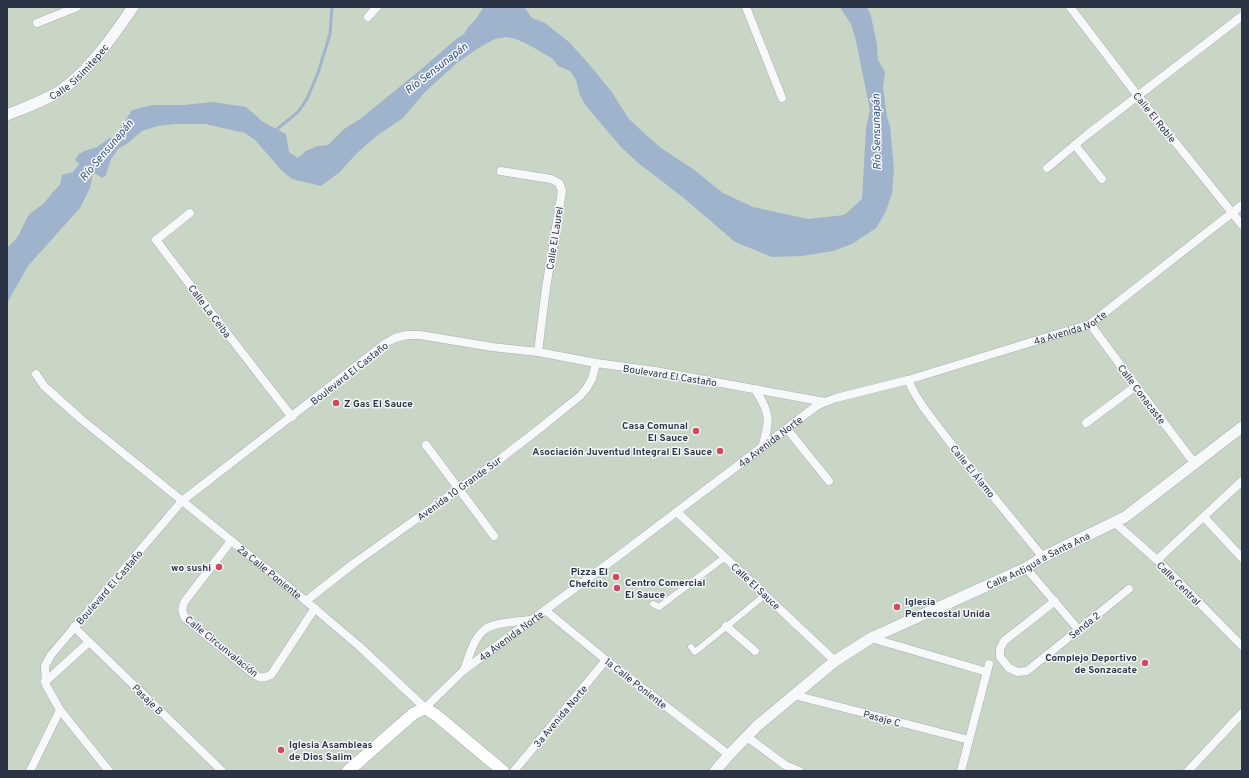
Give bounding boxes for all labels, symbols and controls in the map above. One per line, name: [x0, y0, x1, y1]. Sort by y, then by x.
water label: Río Sensunapán: [402, 40, 471, 98]
street label: Calle Sisimitepec: [47, 42, 112, 104]
street label: Calle El Roble: [1130, 90, 1178, 146]
water label: Río Sensunapán: [869, 94, 885, 170]
water label: Río Sensunapán: [77, 117, 137, 184]
street label: Calle El Laurel: [544, 206, 567, 271]
street label: Calle La Ceiba: [185, 283, 233, 341]
street label: 4a Avenida Norte: [1032, 309, 1110, 349]
street label: Boulevard El Castaño: [308, 340, 392, 409]
street label: Calle Conacaste: [1114, 362, 1168, 427]
street label: Boulevard El Castaño: [622, 363, 718, 390]
marker: Z Gas El Sauce: [331, 398, 341, 408]
place label: Z Gas El Sauce: [344, 398, 413, 411]
street label: 4a Avenida Norte: [736, 414, 806, 471]
place label: Casa Comunal El Sauce: [622, 420, 688, 445]
marker: Casa Comunal El Sauce: [691, 426, 701, 436]
street label: Calle El Álamo: [947, 443, 997, 501]
place label: Asociación Juventud Integral El Sauce: [532, 446, 712, 459]
marker: Asociación Juventud Integral El Sauce: [715, 446, 725, 456]
street label: Avenida 10 Grande Sur: [415, 454, 505, 524]
street label: Calle Antigua a Santa Ana: [984, 530, 1093, 593]
street label: 2a Calle Poniente: [234, 543, 304, 603]
street label: Boulevard El Castaño: [74, 548, 147, 628]
street label: Calle Central: [1153, 559, 1203, 609]
street label: Calle El Sauce: [728, 561, 782, 613]
place label: wo sushi: [171, 562, 211, 575]
marker: wo sushi: [214, 562, 224, 572]
place label: Pizza El Chefcito: [569, 566, 608, 591]
marker: Pizza El Chefcito: [611, 572, 621, 582]
place label: Centro Comercial El Sauce: [625, 577, 705, 602]
marker: Centro Comercial El Sauce: [612, 583, 622, 593]
place label: Iglesia Pentecostal Unida: [905, 596, 990, 621]
marker: Iglesia Pentecostal Unida: [892, 602, 902, 612]
street label: 4a Avenida Norte: [477, 608, 547, 665]
street label: Senda 2: [1067, 610, 1103, 643]
street label: Calle Circunvalación: [182, 614, 260, 681]
place label: Complejo Deportivo de Sonzacate: [1045, 652, 1137, 677]
street label: 1a Calle Poniente: [601, 656, 669, 713]
marker: Complejo Deportivo de Sonzacate: [1140, 658, 1150, 668]
street label: Pasaje B: [129, 682, 165, 718]
street label: 3a Avenida Norte: [531, 683, 591, 751]
street label: Pasaje C: [861, 708, 902, 731]
place label: Iglesia Asambleas de Dios Salim: [289, 739, 373, 764]
marker: Iglesia Asambleas de Dios Salim: [276, 745, 286, 755]

